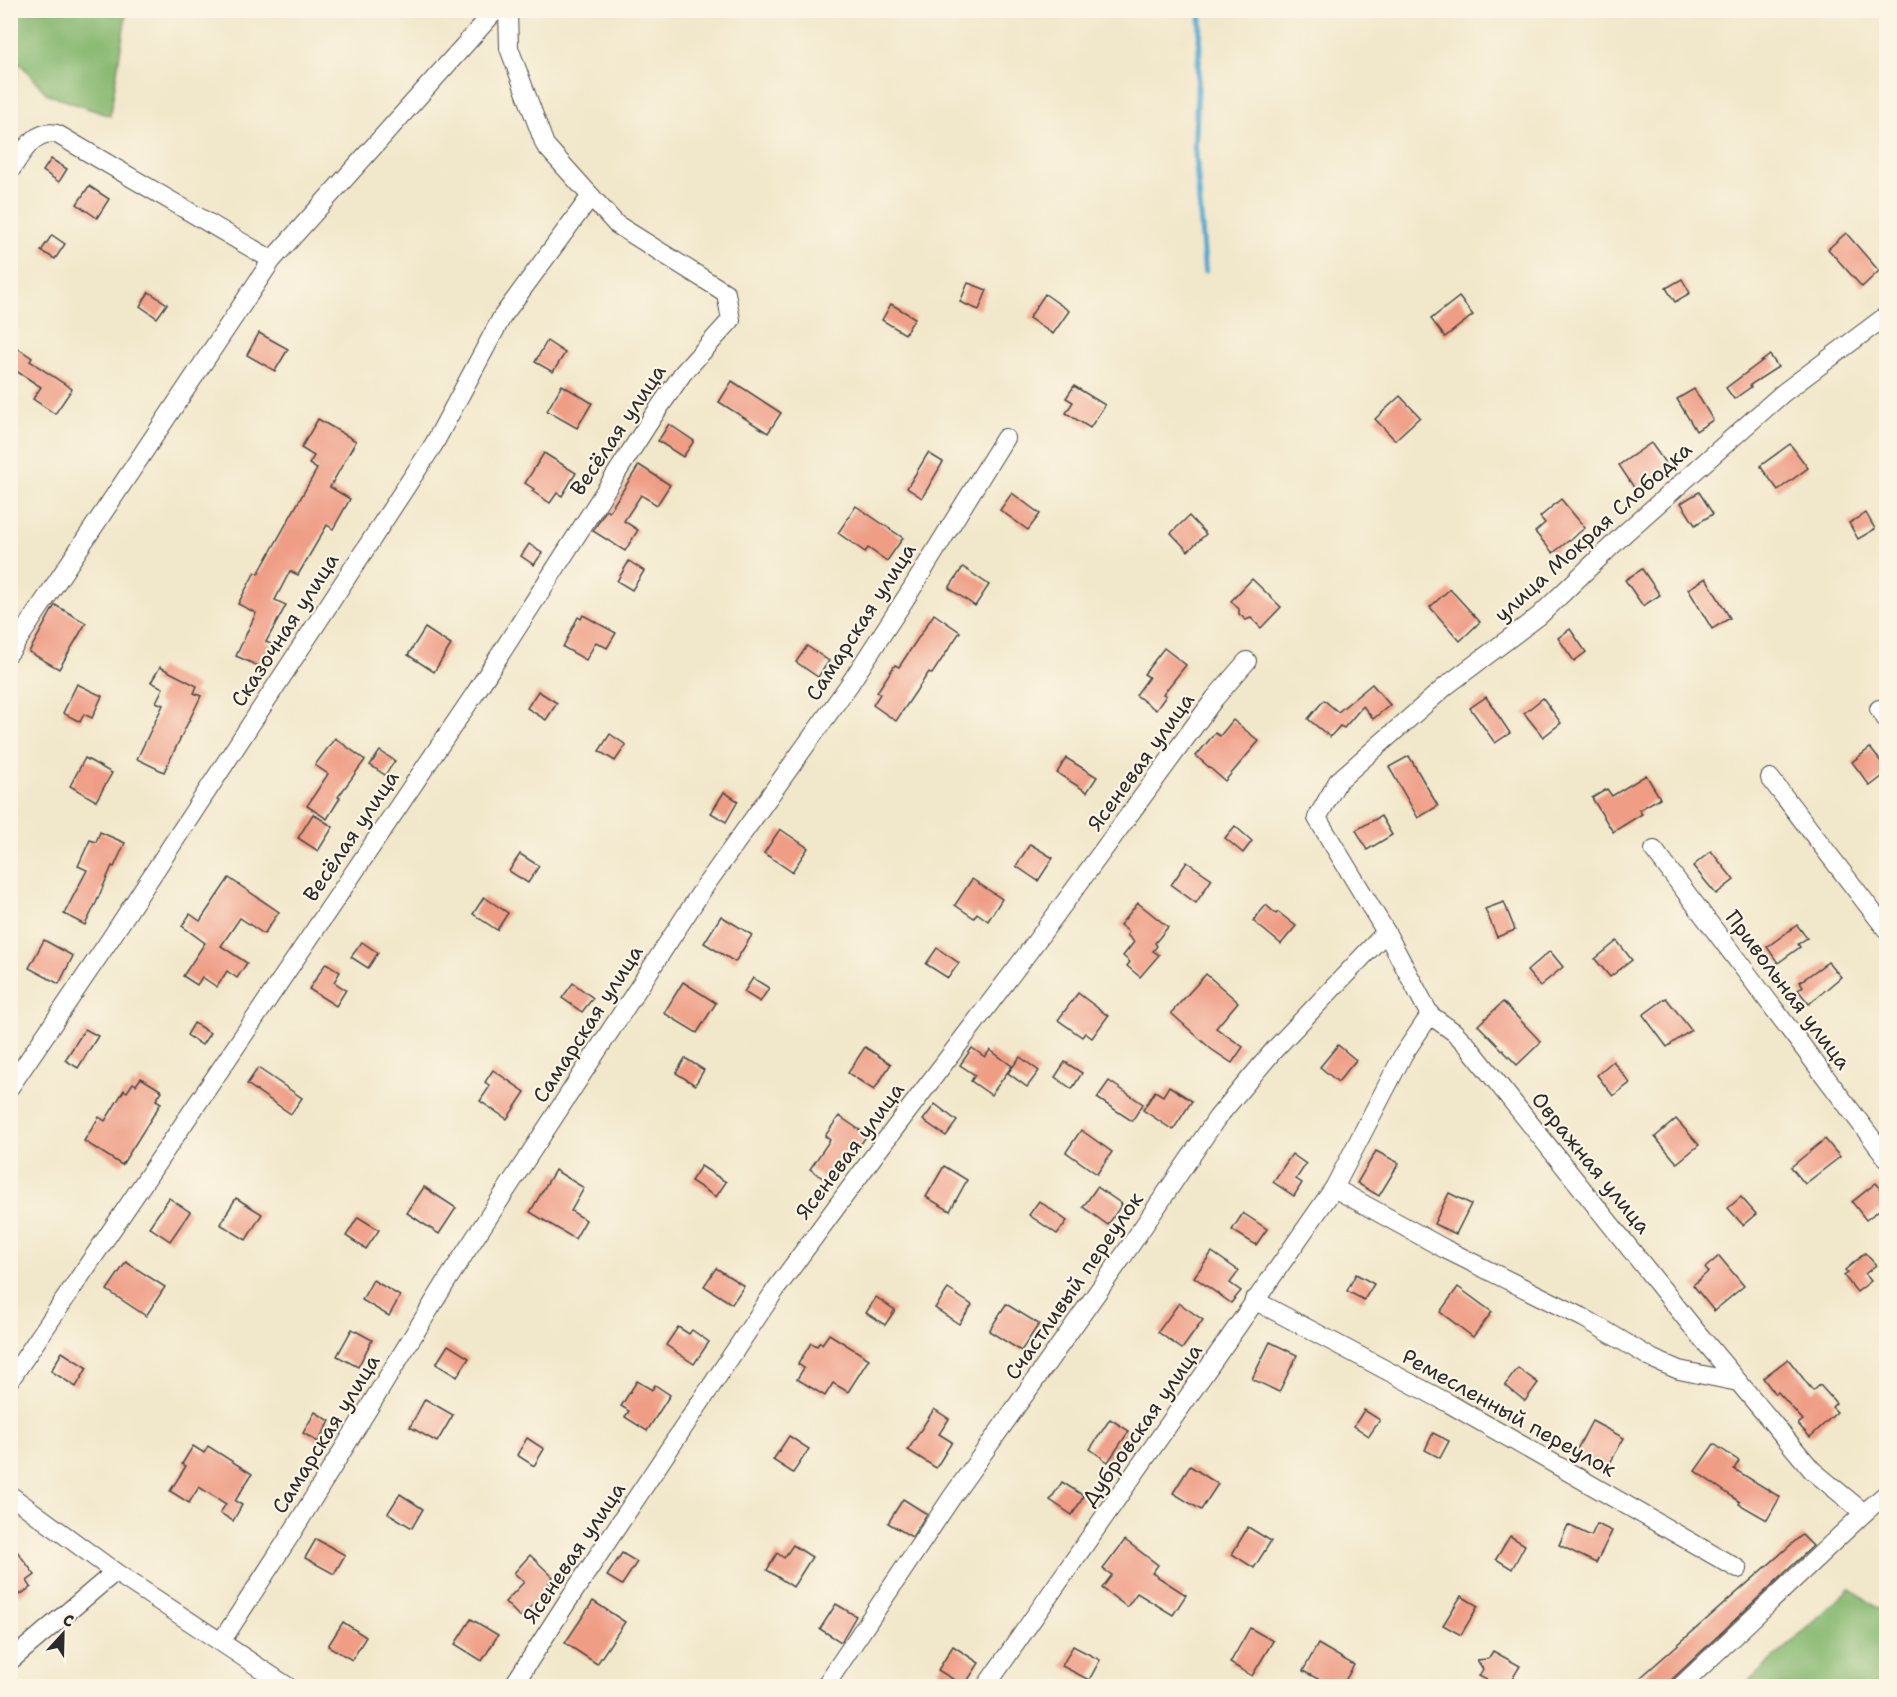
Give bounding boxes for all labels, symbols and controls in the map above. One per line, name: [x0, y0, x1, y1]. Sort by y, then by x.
street label: Весёлая улица: [564, 359, 672, 501]
street label: улица Мокрая Слободка: [1488, 436, 1698, 628]
street label: Самарская улица: [799, 538, 923, 706]
street label: Сказочная улица: [225, 548, 345, 712]
street label: Ясеневая улица: [1081, 687, 1201, 837]
street label: Весёлая улица: [297, 765, 405, 907]
street label: Привольная улица: [1719, 905, 1857, 1075]
street label: Самарская улица: [526, 940, 650, 1108]
street label: Ясеневая улица: [789, 1077, 911, 1225]
street label: Овражная улица: [1525, 1086, 1657, 1240]
street label: Счастливый переулок: [998, 1186, 1150, 1386]
street label: Дубровская улица: [1075, 1338, 1209, 1512]
street label: Ремесленный переулок: [1397, 1342, 1621, 1484]
street label: Самарская улица: [266, 1349, 386, 1519]
street label: Ясеневая улица: [516, 1477, 632, 1629]
north arrow: [33, 1604, 93, 1664]
text: С: [60, 1609, 77, 1632]

